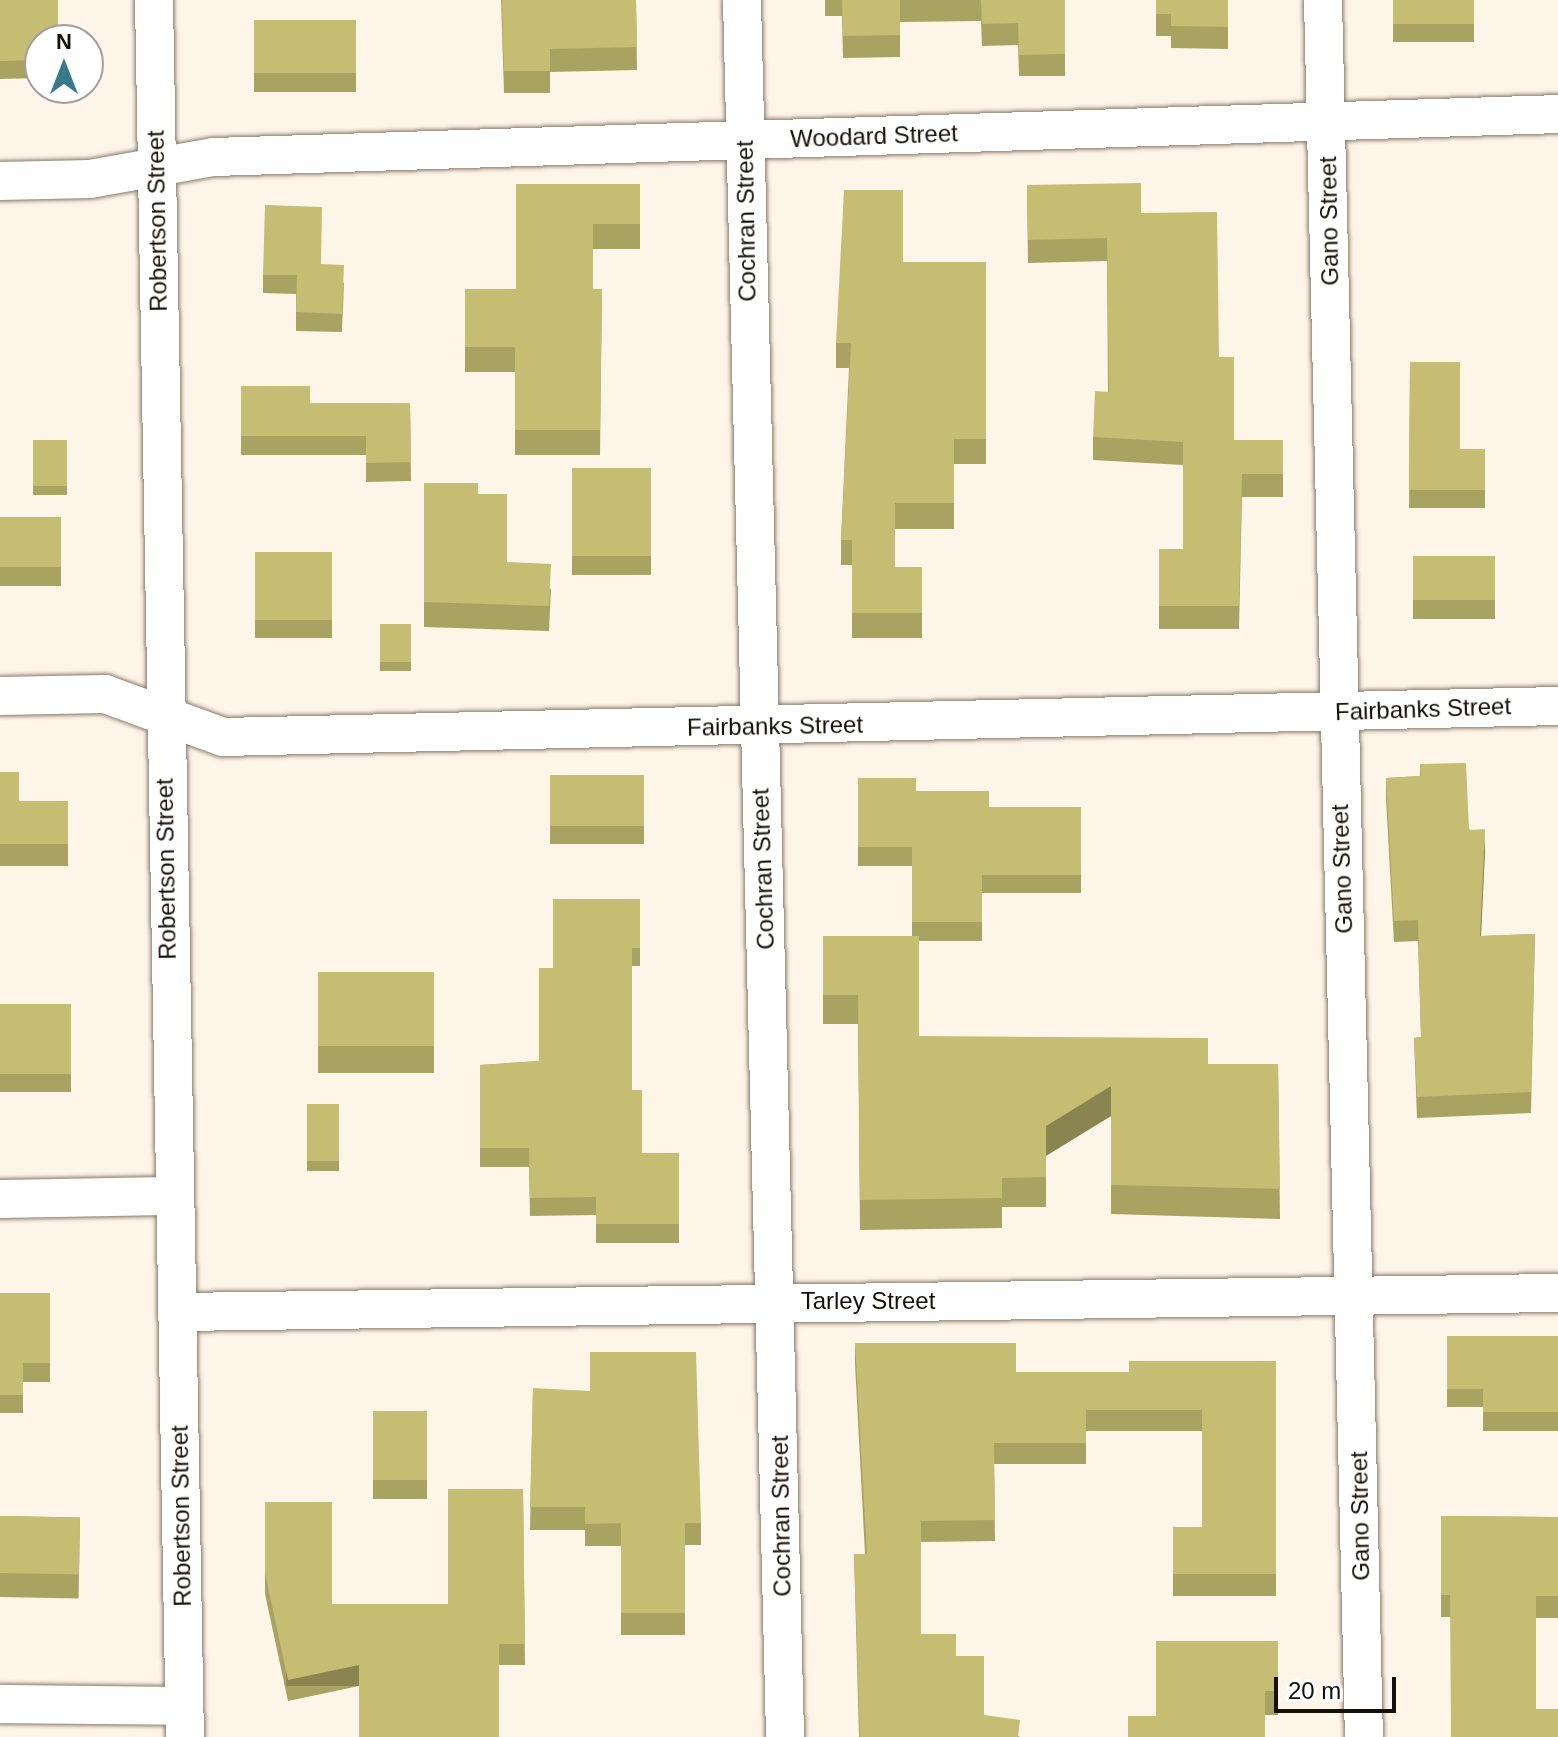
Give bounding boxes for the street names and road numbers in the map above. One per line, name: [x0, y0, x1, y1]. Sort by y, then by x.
street label: Woodard Street: [790, 119, 958, 153]
street label: Robertson Street: [141, 130, 173, 312]
street label: Cochran Street: [730, 140, 762, 302]
street label: Gano Street: [1313, 156, 1345, 286]
street label: Fairbanks Street: [1335, 692, 1511, 726]
street label: Fairbanks Street: [687, 710, 863, 742]
street label: Robertson Street: [150, 778, 182, 960]
street label: Cochran Street: [746, 788, 780, 950]
street label: Gano Street: [1325, 804, 1359, 934]
street label: Tarley Street: [801, 1287, 935, 1315]
street label: Robertson Street: [165, 1425, 197, 1607]
street label: Cochran Street: [765, 1435, 797, 1597]
street label: Gano Street: [1344, 1451, 1376, 1581]

